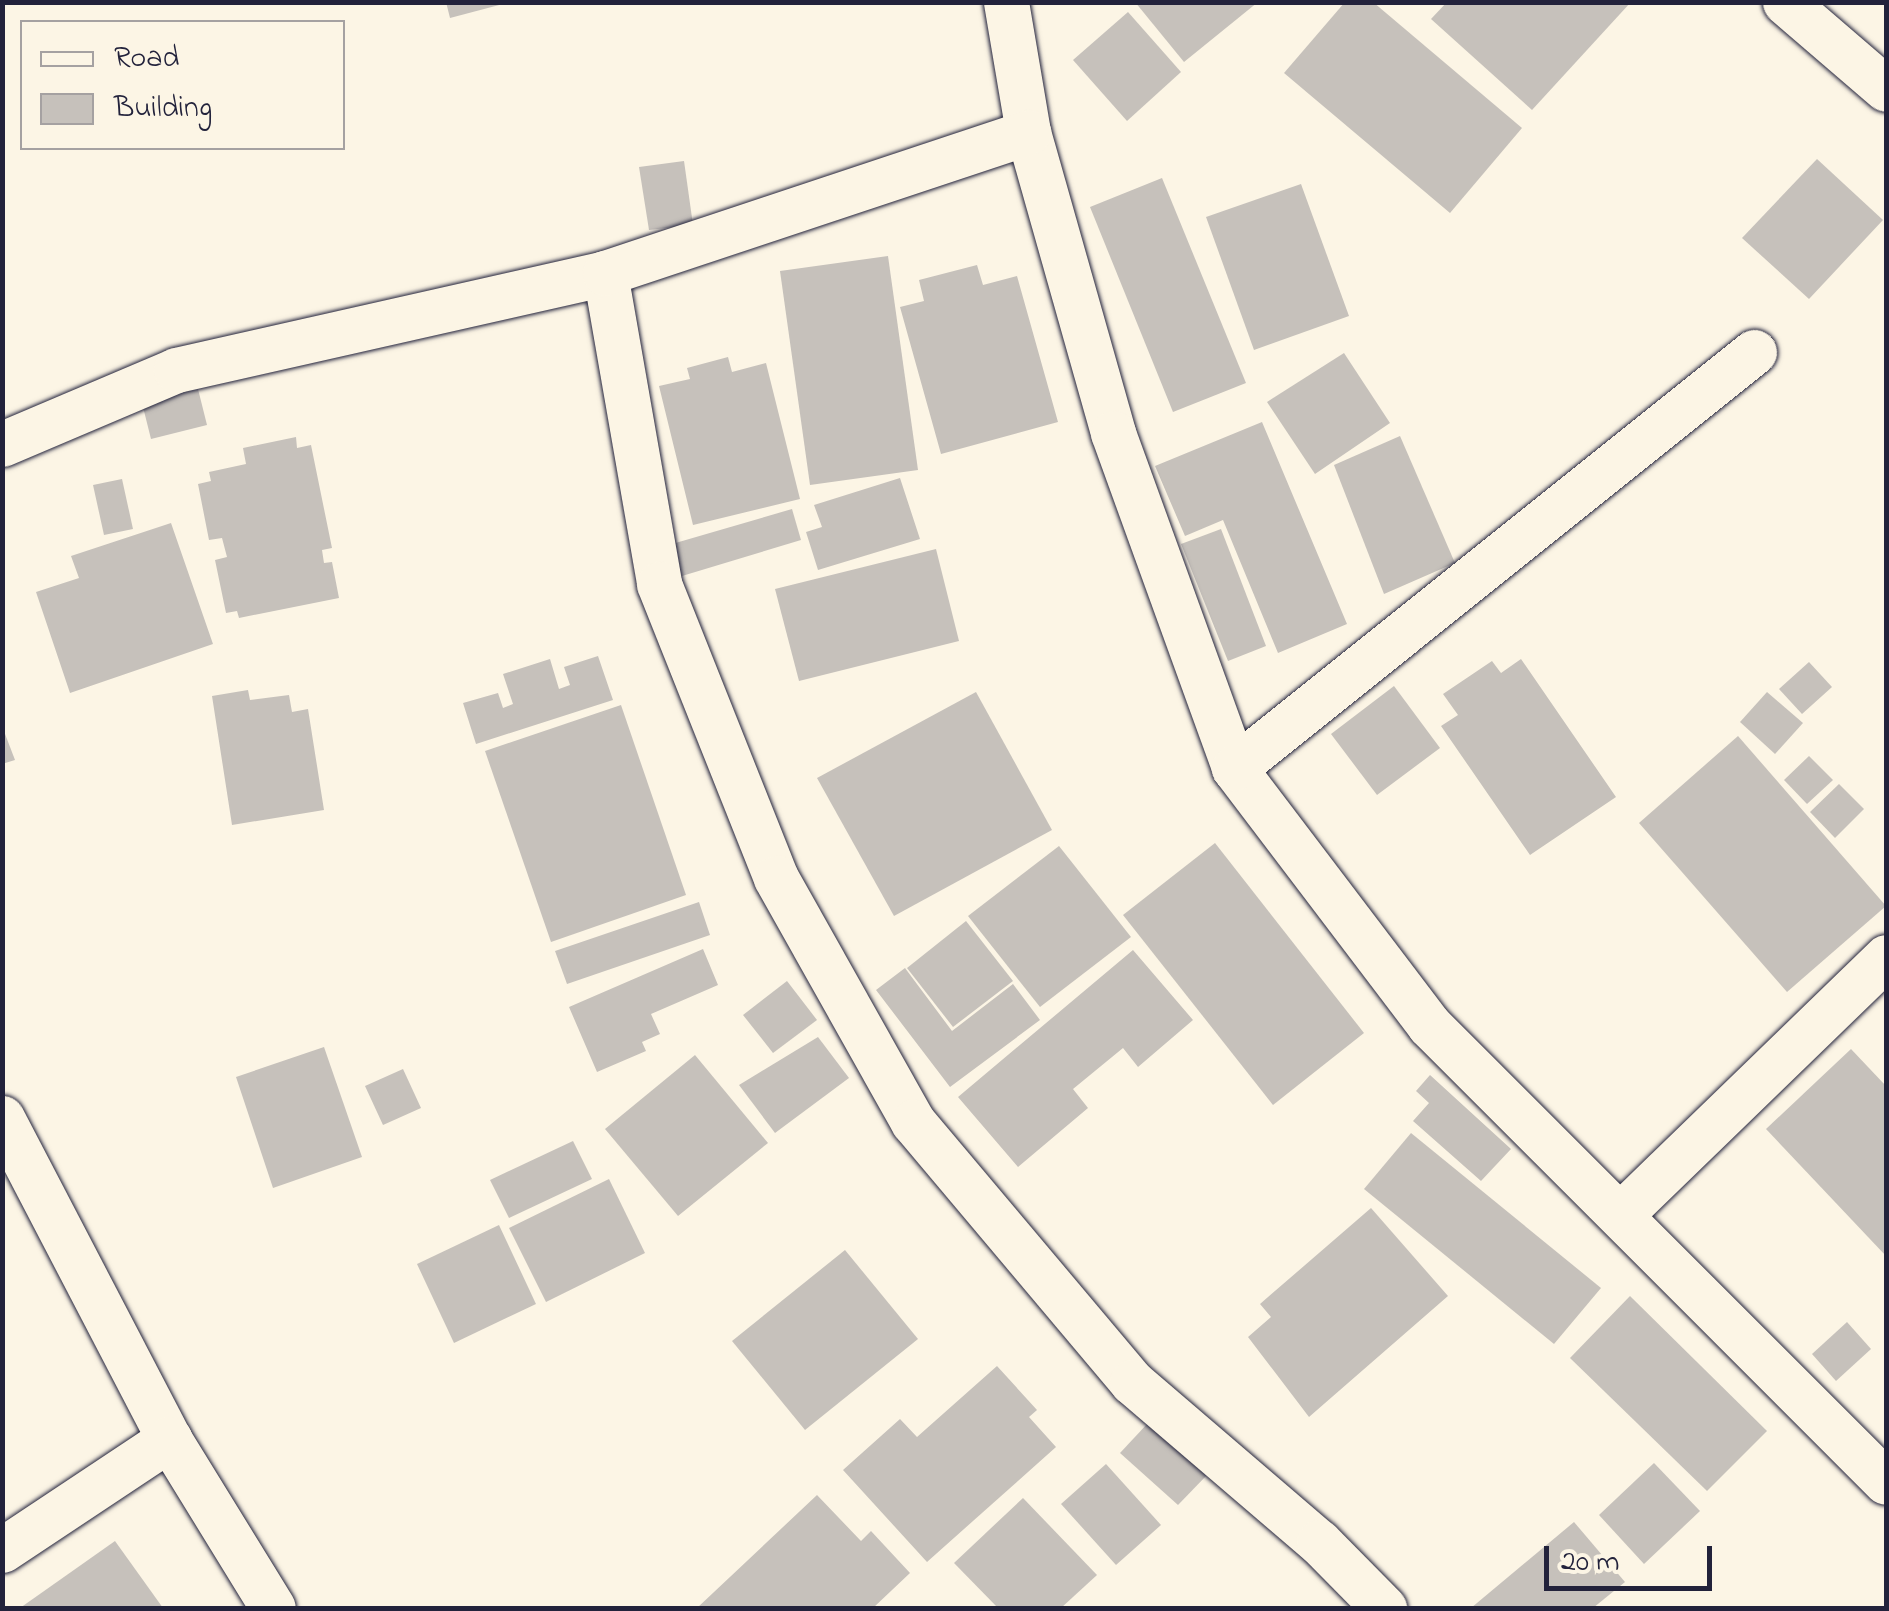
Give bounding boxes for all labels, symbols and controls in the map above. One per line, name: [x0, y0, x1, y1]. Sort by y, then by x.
legend: [20, 20, 345, 150]
text: Road: [114, 37, 179, 81]
text: Building: [114, 87, 212, 131]
scale bar: [1549, 1526, 1716, 1588]
text: 20 m: [1561, 1541, 1620, 1585]

